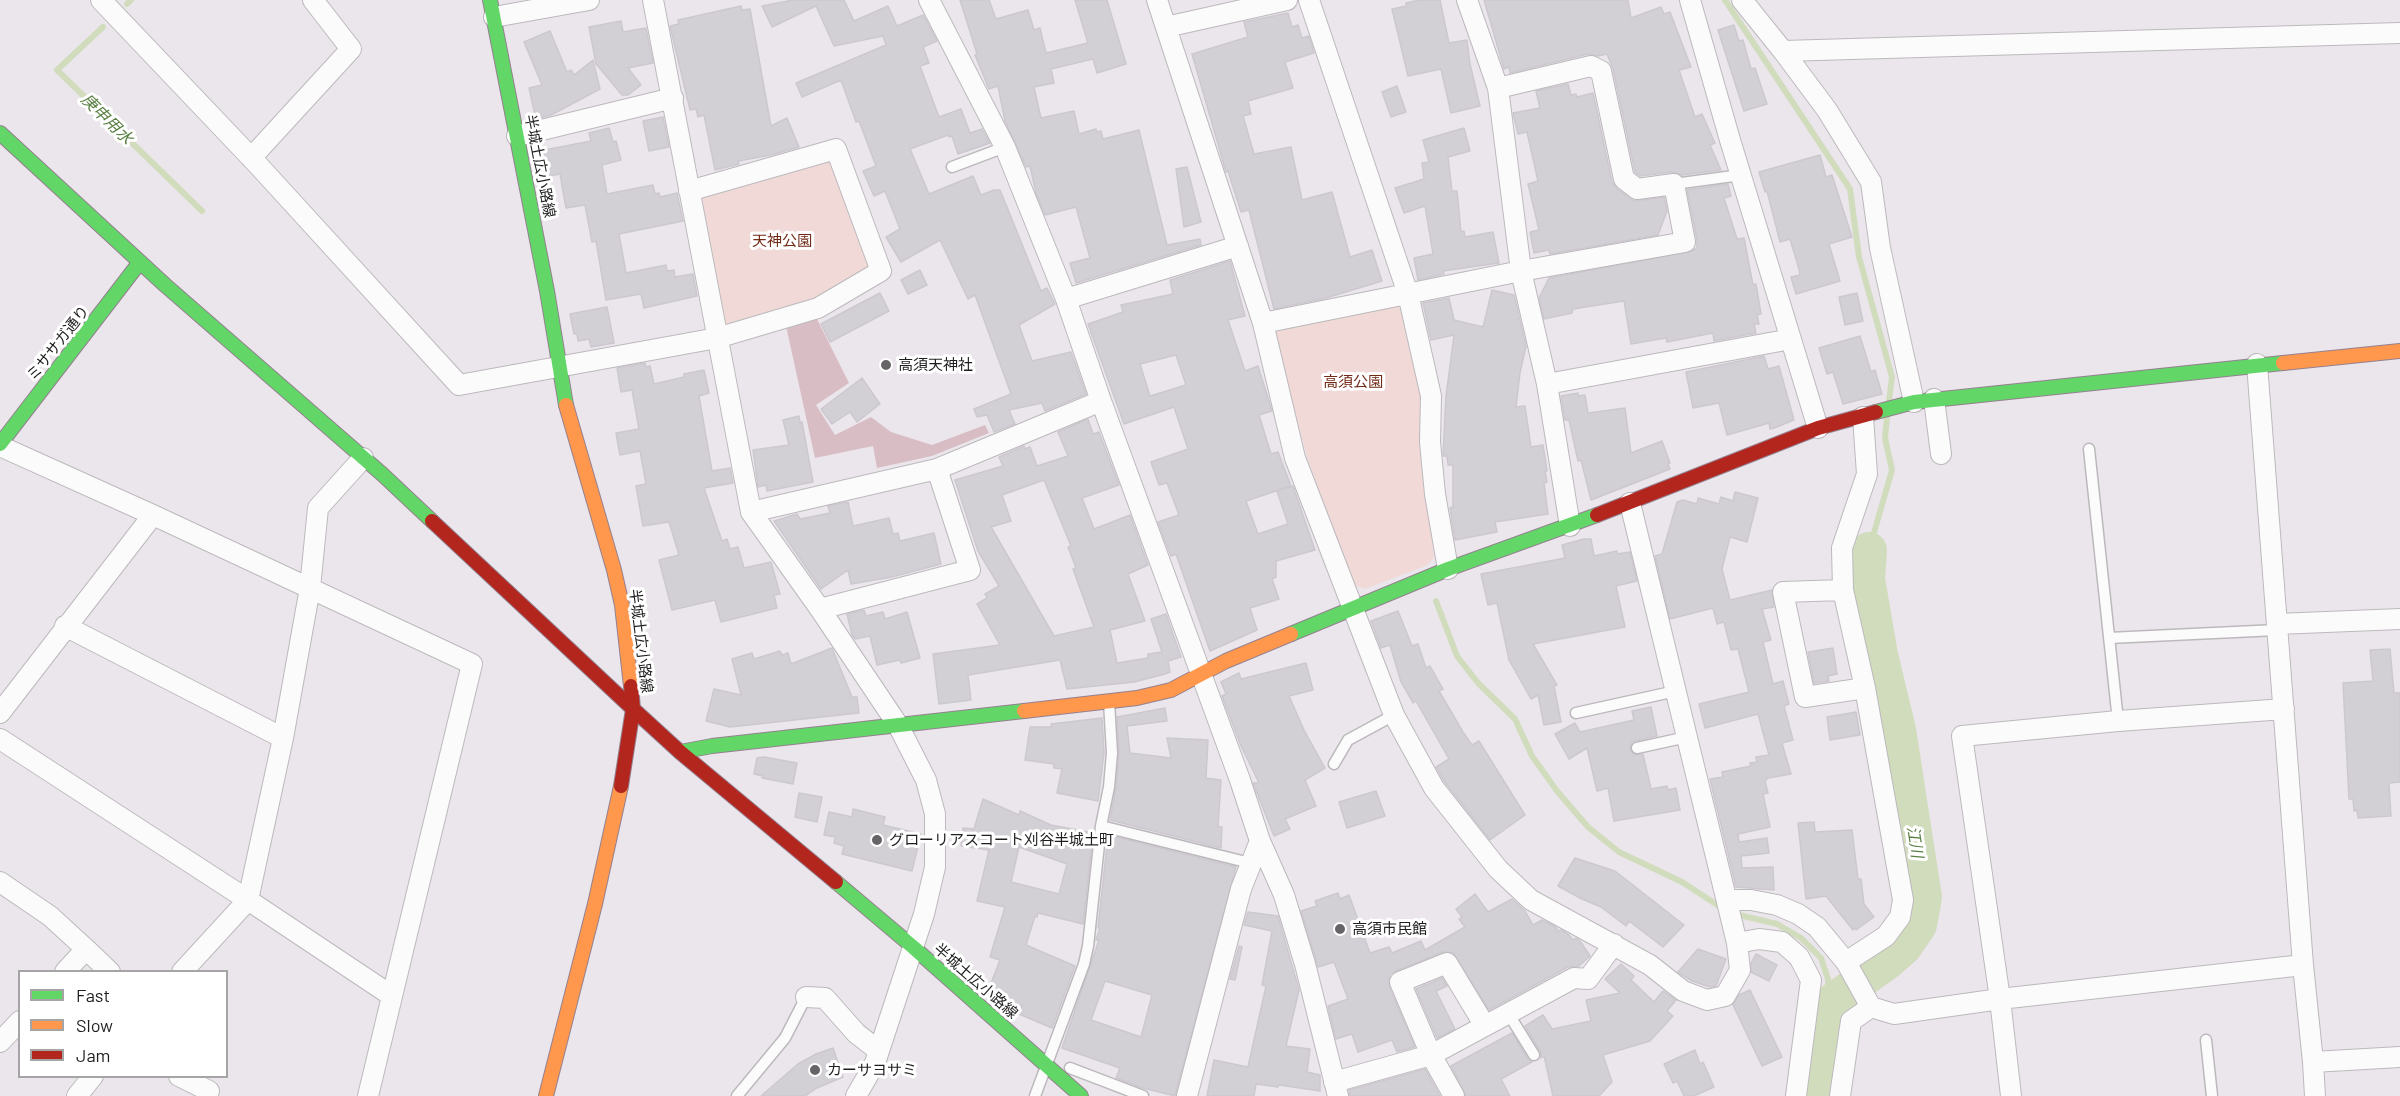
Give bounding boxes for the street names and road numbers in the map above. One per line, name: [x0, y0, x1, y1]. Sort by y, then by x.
street label: 半城土広小路線: [521, 113, 559, 219]
street label: ミササガ通り: [23, 302, 93, 384]
street label: 半城土広小路線: [626, 588, 656, 694]
street label: 半城土広小路線: [930, 940, 1022, 1022]

